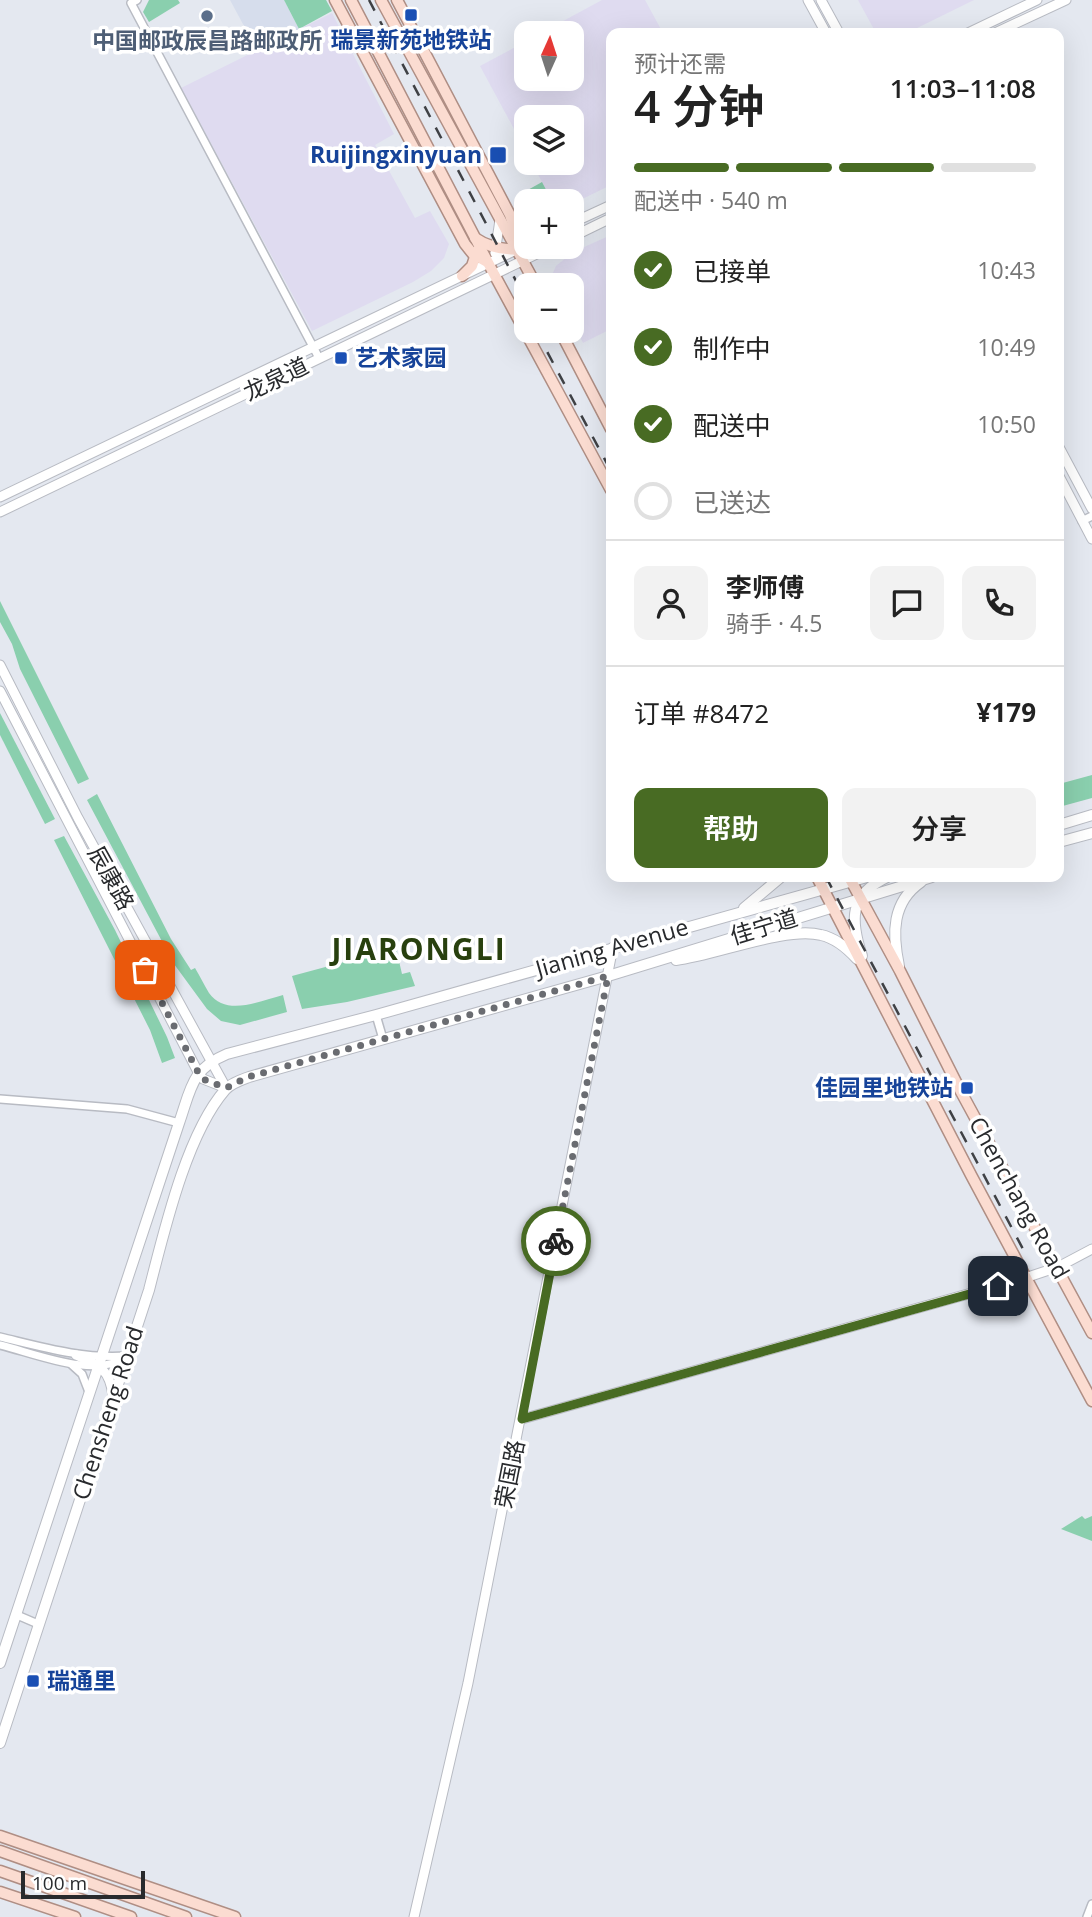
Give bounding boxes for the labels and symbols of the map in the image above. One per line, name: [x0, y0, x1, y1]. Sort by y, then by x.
marker: 瑞景新苑地铁站: [403, 7, 419, 23]
marker: 中国邮政辰昌路邮政所: [199, 8, 215, 24]
north arrow: [514, 21, 584, 91]
place label: 瑞景新苑地铁站: [331, 23, 492, 55]
place label: 中国邮政辰昌路邮政所: [92, 24, 322, 56]
place label: Ruijingxinyuan: [310, 138, 482, 170]
marker: Ruijingxinyuan: [488, 145, 508, 165]
place label: 艺术家园: [355, 341, 447, 373]
street label: 龙泉道: [238, 349, 314, 408]
marker: 艺术家园: [333, 350, 349, 366]
street label: 辰康路: [81, 840, 143, 915]
street label: 佳宁道: [726, 901, 801, 951]
street label: Jianing Avenue: [530, 910, 692, 985]
district label: JIARONGLI: [328, 928, 507, 969]
pin: [115, 940, 175, 1000]
place label: 佳园里地铁站: [815, 1071, 953, 1103]
marker: 佳园里地铁站: [959, 1080, 975, 1096]
street label: Chenchang Road: [962, 1111, 1078, 1284]
courier: [521, 1206, 591, 1276]
pin: [968, 1256, 1028, 1316]
street label: Chensheng Road: [64, 1322, 150, 1504]
street label: 荣国路: [487, 1437, 531, 1511]
place label: 瑞通里: [47, 1664, 116, 1696]
marker: 瑞通里: [25, 1673, 41, 1689]
scale bar: [21, 1868, 145, 1900]

